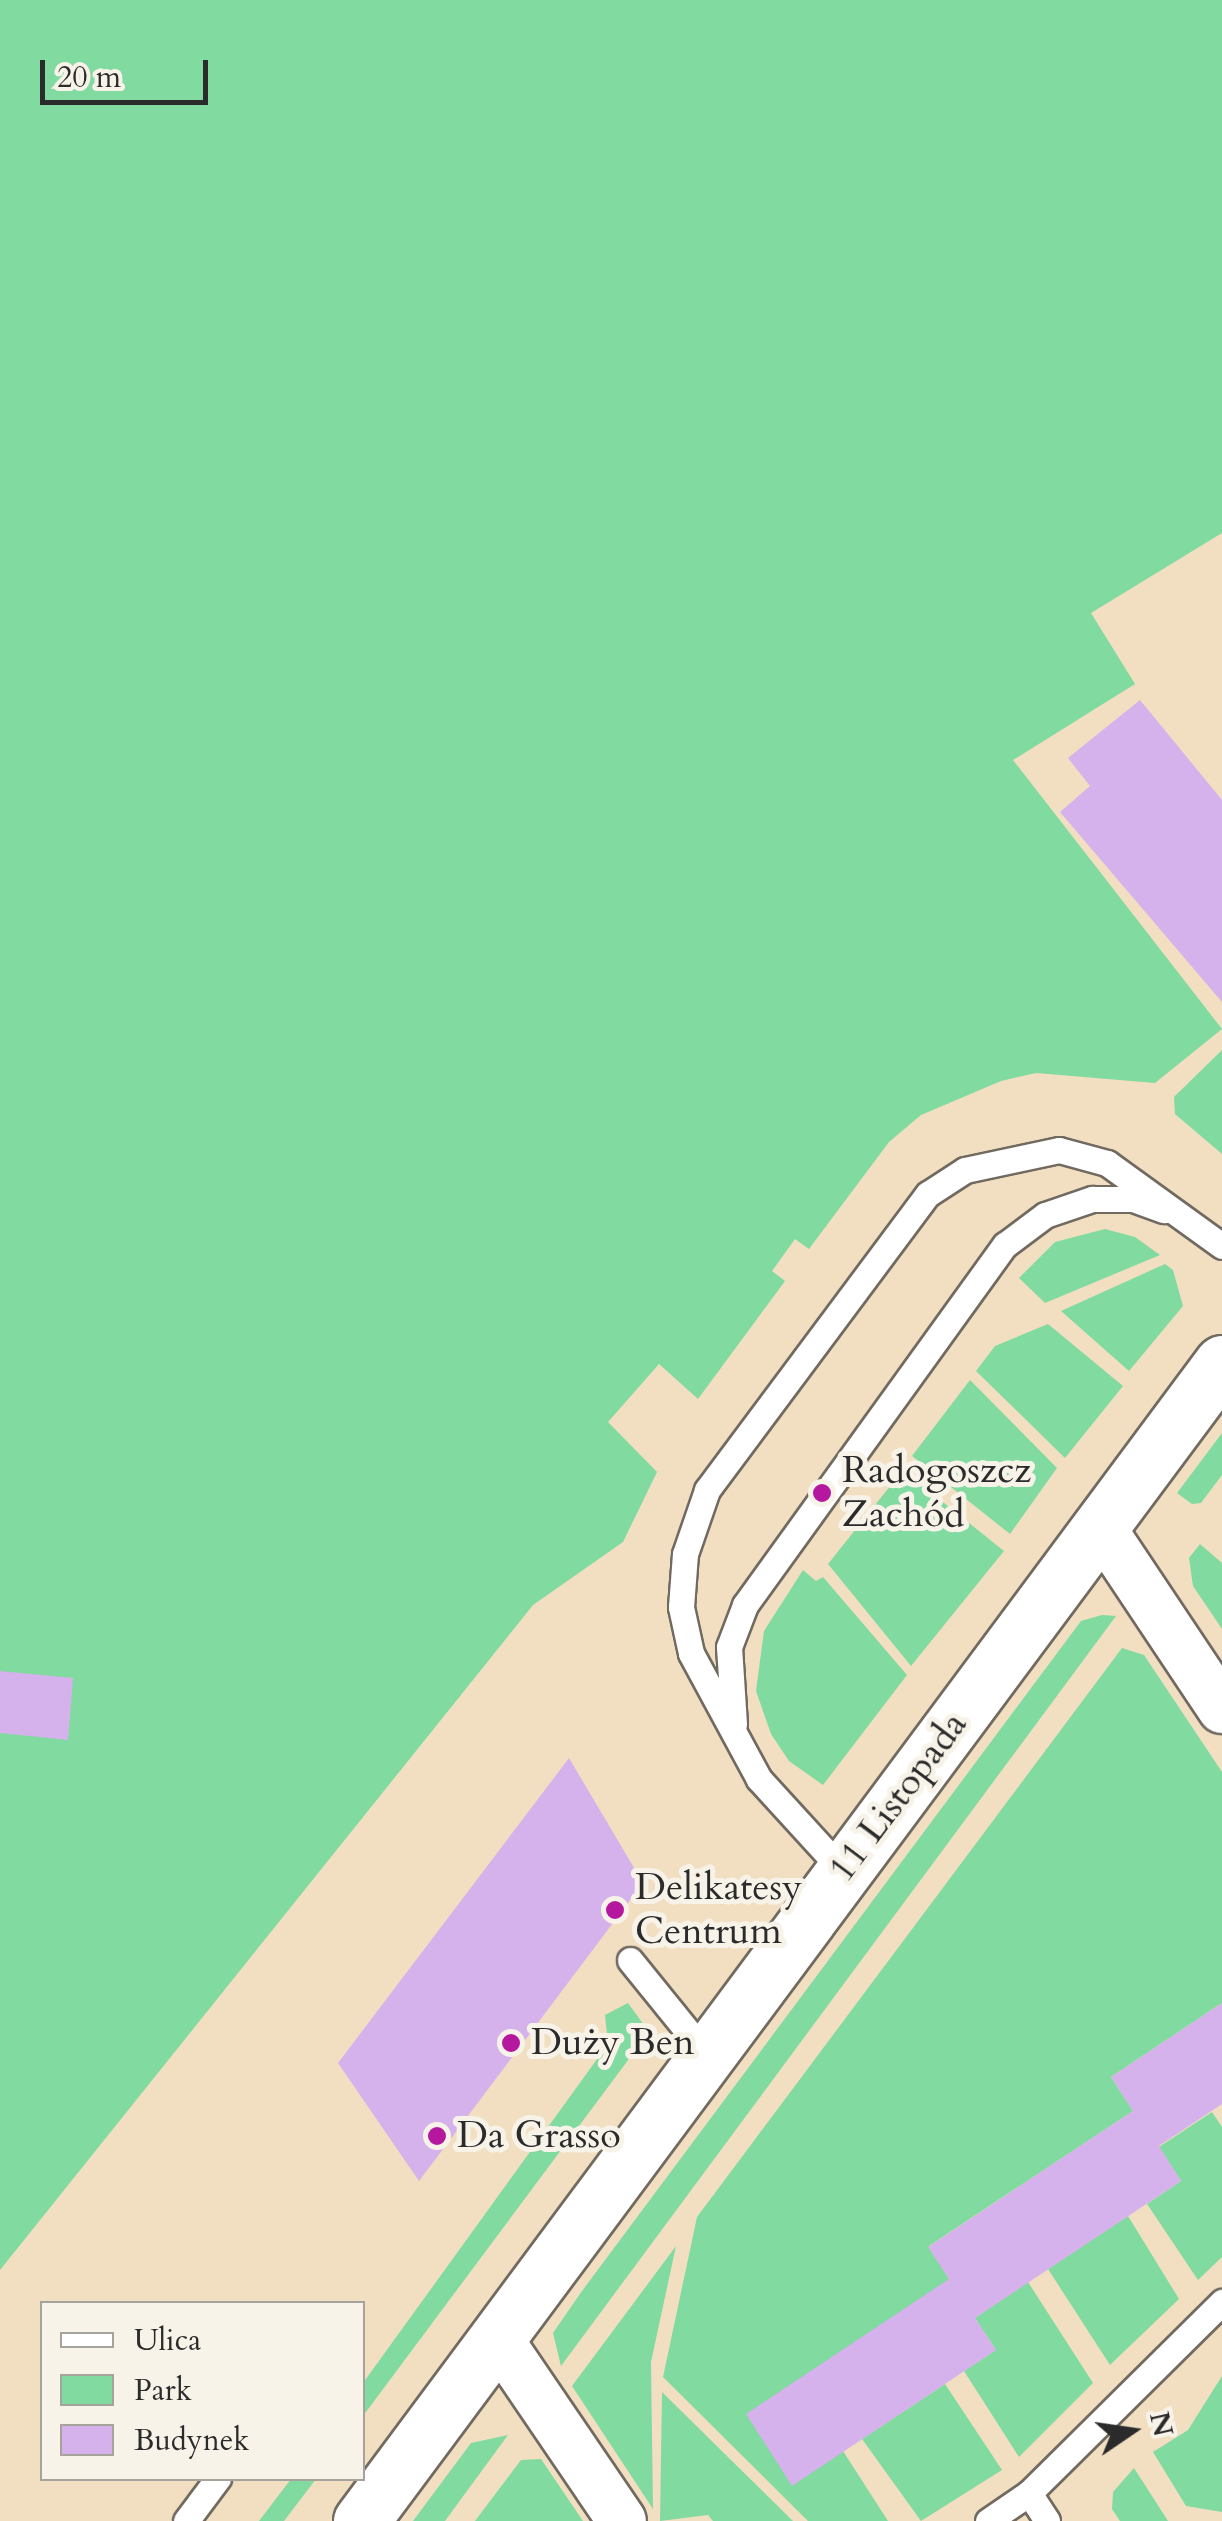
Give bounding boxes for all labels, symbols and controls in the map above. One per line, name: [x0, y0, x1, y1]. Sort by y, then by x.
scale bar: [45, 40, 212, 102]
text: 20 m: [57, 57, 121, 98]
place label: Radogoszcz Zachód: [842, 1448, 1031, 1538]
marker: Radogoszcz Zachód: [811, 1482, 833, 1504]
street label: 11 Listopada: [819, 1703, 977, 1891]
place label: Delikatesy Centrum: [635, 1865, 802, 1955]
marker: Delikatesy Centrum: [604, 1899, 626, 1921]
place label: Duży Ben: [531, 2020, 695, 2066]
marker: Duży Ben: [500, 2032, 522, 2054]
place label: Da Grasso: [457, 2113, 621, 2159]
marker: Da Grasso: [426, 2125, 448, 2147]
legend: [40, 2301, 365, 2481]
text: Ulica: [134, 2320, 201, 2361]
text: Park: [134, 2370, 192, 2411]
north arrow: [1082, 2381, 1182, 2481]
text: N: [1140, 2408, 1182, 2440]
text: Budynek: [134, 2420, 249, 2461]

